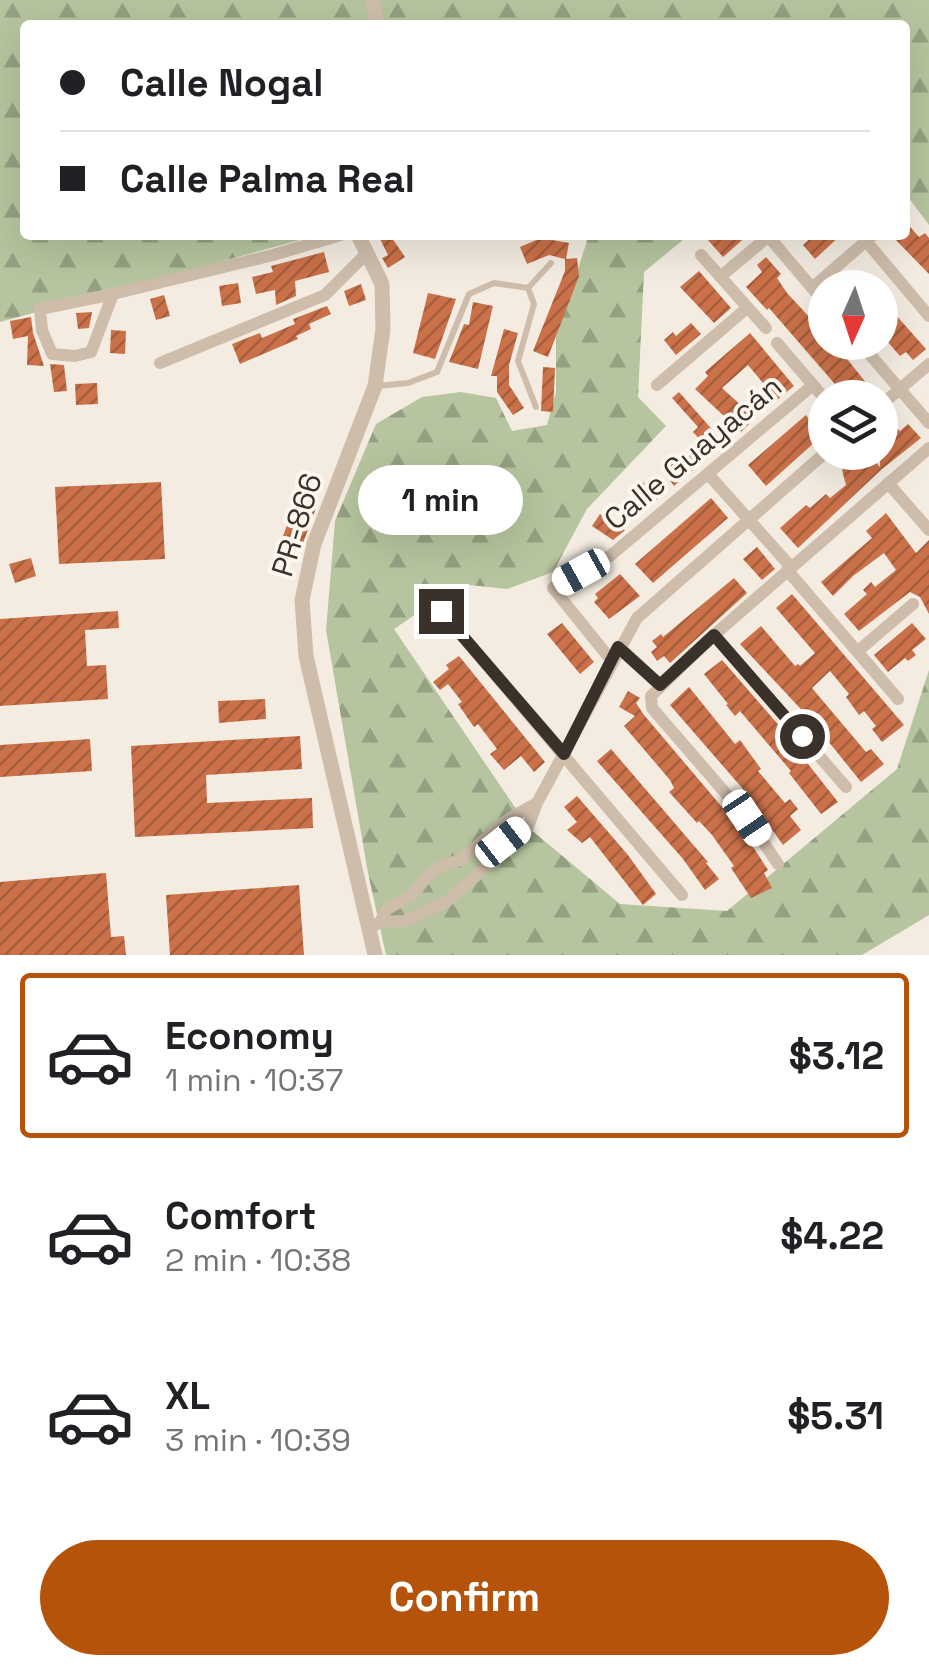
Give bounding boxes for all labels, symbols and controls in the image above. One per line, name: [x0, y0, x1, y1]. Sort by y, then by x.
text: Calle Nogal: [120, 59, 323, 107]
text: Calle Palma Real: [120, 155, 415, 203]
north arrow: [808, 270, 898, 360]
map controls: [808, 270, 898, 470]
street label: Calle Guayacán: [596, 367, 790, 538]
button: layers: [808, 380, 898, 470]
callout: 1 min: [358, 466, 524, 536]
street label: PR-866: [262, 468, 331, 581]
text: 1 min: [401, 480, 480, 520]
car: [547, 544, 615, 600]
route end: [419, 589, 464, 634]
route start: [780, 714, 825, 759]
car: [718, 785, 776, 851]
car: [470, 812, 536, 872]
icon: car: [45, 1011, 135, 1101]
text: Economy: [165, 1012, 334, 1060]
text: $3.12: [789, 1032, 884, 1080]
text: 1 min · 10:37: [165, 1060, 343, 1100]
icon: car: [45, 1191, 135, 1281]
text: Comfort: [165, 1192, 316, 1240]
text: $4.22: [780, 1212, 884, 1260]
text: 2 min · 10:38: [165, 1240, 351, 1280]
icon: car: [45, 1371, 135, 1461]
text: XL: [165, 1372, 210, 1420]
text: $5.31: [787, 1392, 884, 1440]
text: 3 min · 10:39: [165, 1420, 351, 1460]
button: Confirm: [40, 1540, 889, 1655]

